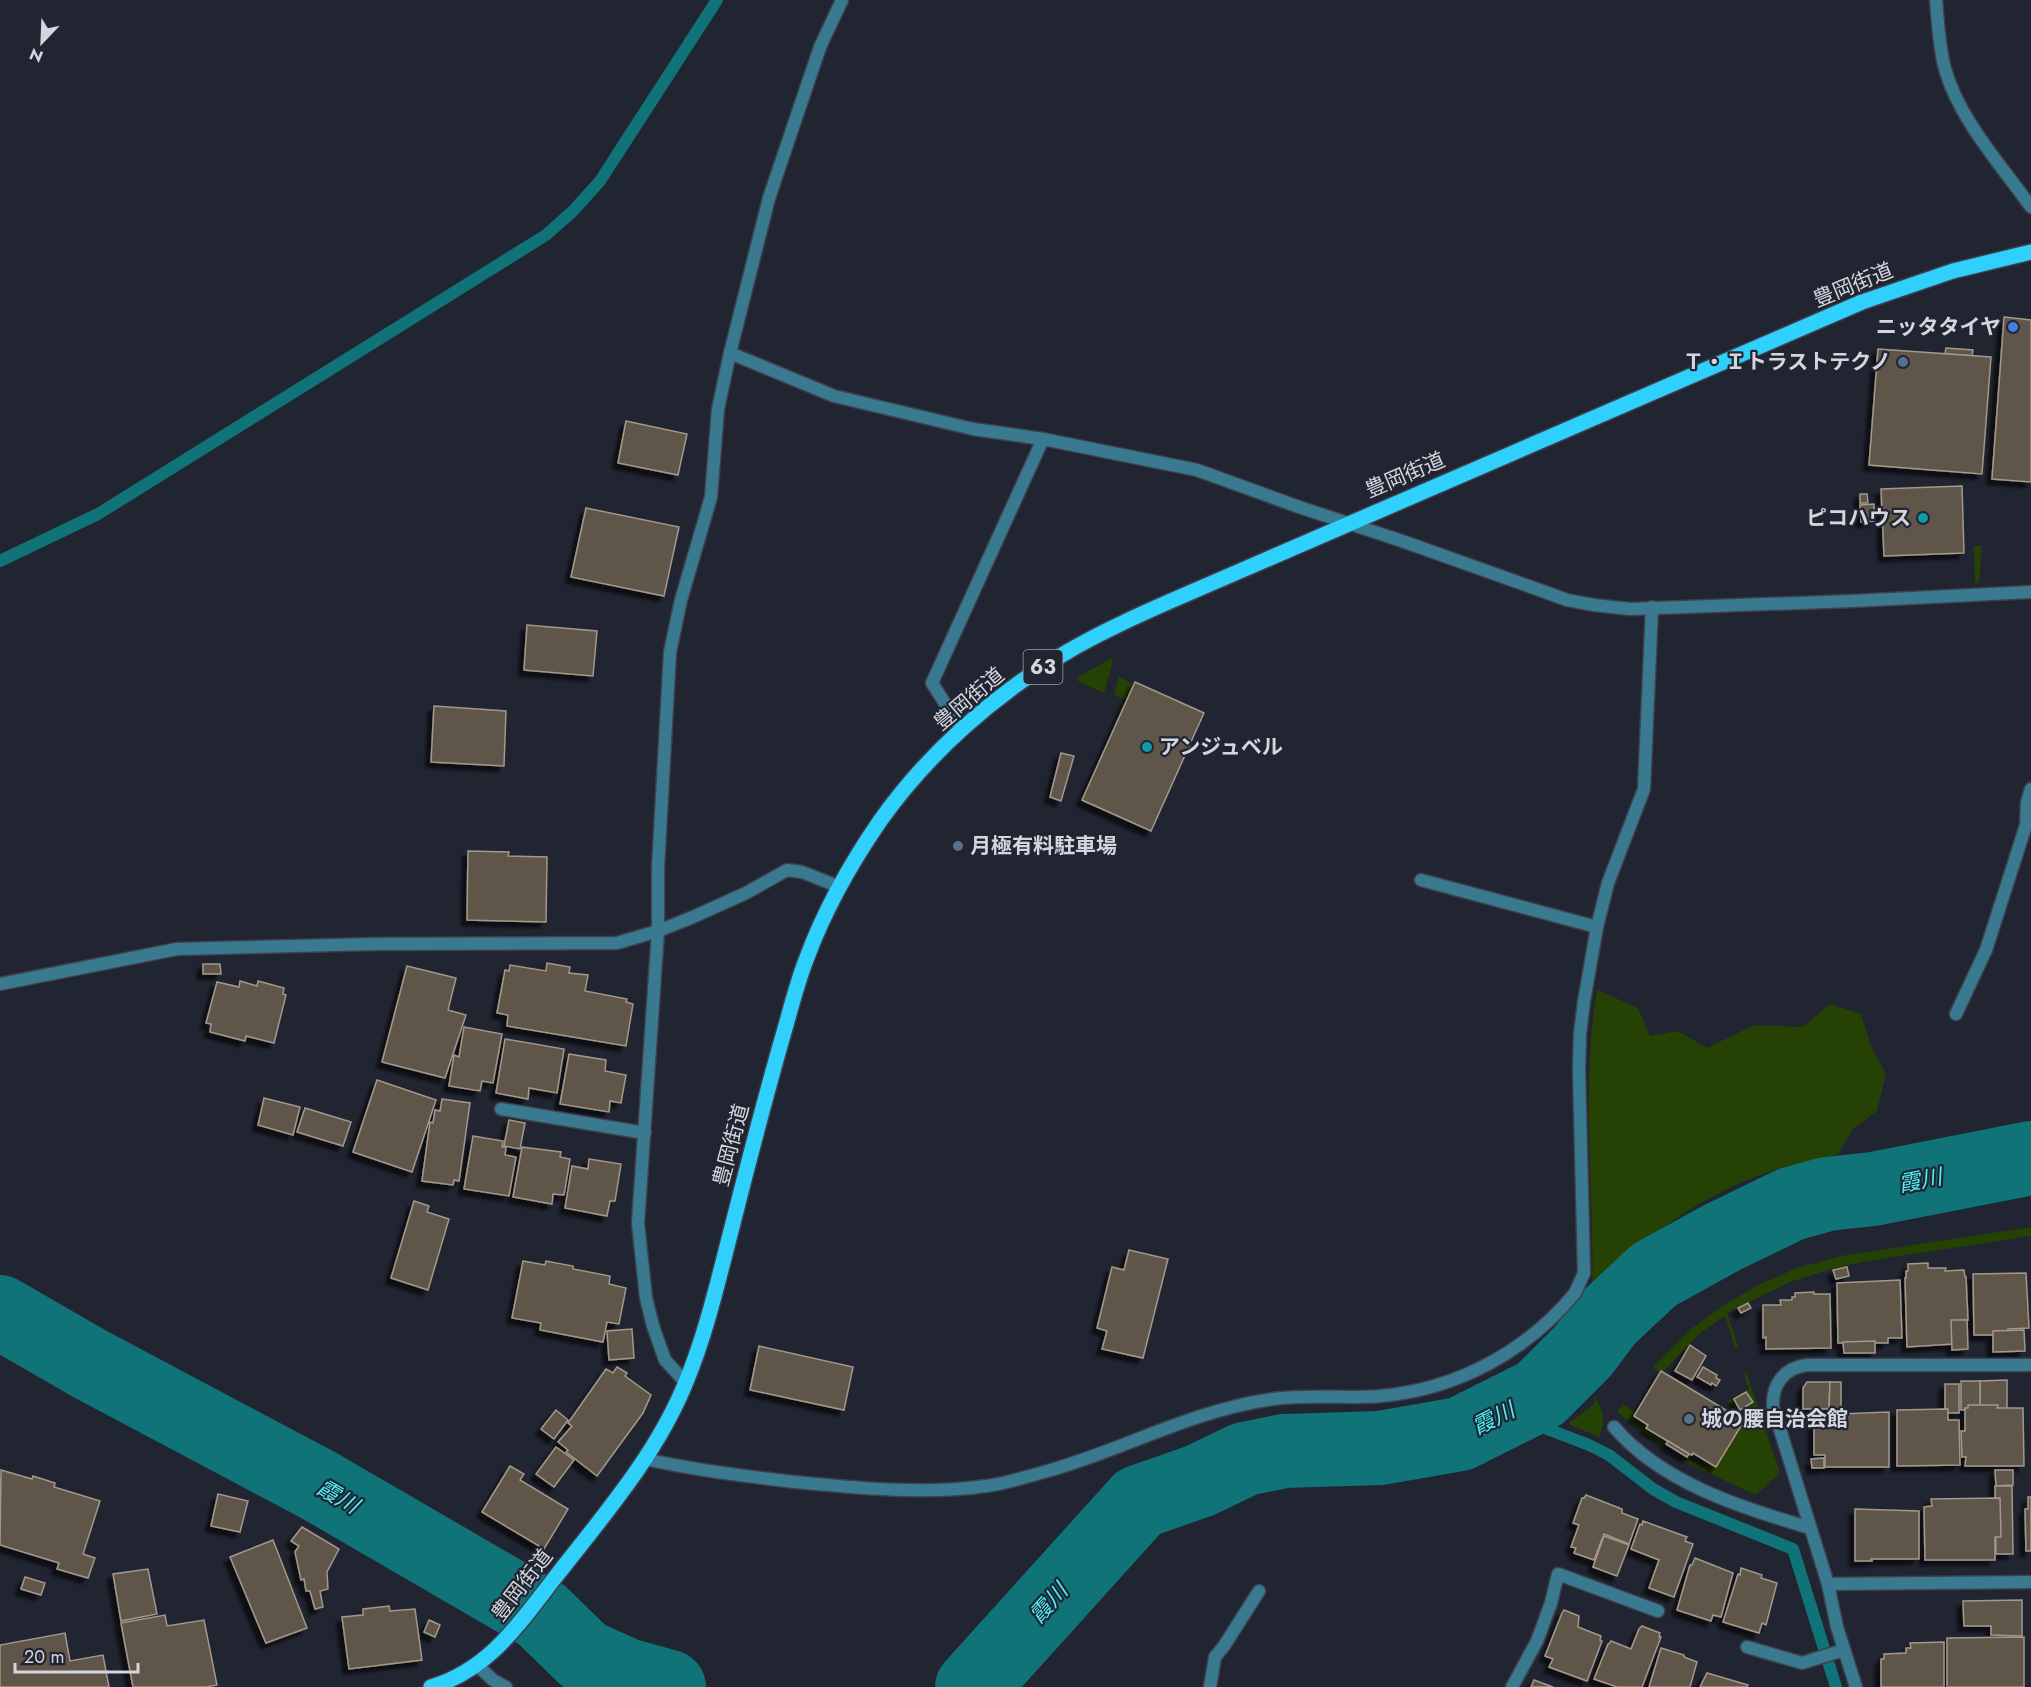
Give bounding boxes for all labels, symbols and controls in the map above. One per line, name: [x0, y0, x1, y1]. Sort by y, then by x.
north arrow: [12, 12, 72, 72]
text: N: [26, 42, 47, 68]
street label: 豊岡街道: [1808, 255, 1898, 315]
place label: ニッタタイヤ: [1876, 312, 2001, 342]
marker: ニッタタイヤ: [2006, 320, 2020, 334]
place label: Ｔ・Ｉトラストテクノ: [1683, 347, 1891, 377]
marker: Ｔ・Ｉトラストテクノ: [1896, 355, 1910, 369]
street label: 豊岡街道: [1360, 445, 1450, 505]
place label: ピコハウス: [1806, 503, 1911, 533]
marker: ピコハウス: [1916, 511, 1930, 525]
road number: 63: [1024, 650, 1062, 684]
street label: 豊岡街道: [927, 661, 1011, 737]
place label: アンジュベル: [1159, 732, 1283, 762]
marker: アンジュベル: [1140, 740, 1154, 754]
place label: 月極有料駐車場: [970, 831, 1117, 861]
marker: 月極有料駐車場: [951, 839, 965, 853]
street label: 豊岡街道: [706, 1101, 756, 1189]
water label: 霞川: [1895, 1160, 1947, 1200]
water label: 霞川: [1466, 1393, 1522, 1442]
place label: 城の腰自治会館: [1701, 1404, 1848, 1434]
marker: 城の腰自治会館: [1682, 1412, 1696, 1426]
water label: 霞川: [311, 1471, 367, 1522]
street label: 豊岡街道: [484, 1543, 560, 1627]
water label: 霞川: [1021, 1574, 1076, 1630]
scale bar: [15, 1636, 138, 1674]
text: 20 m: [24, 1644, 64, 1670]

